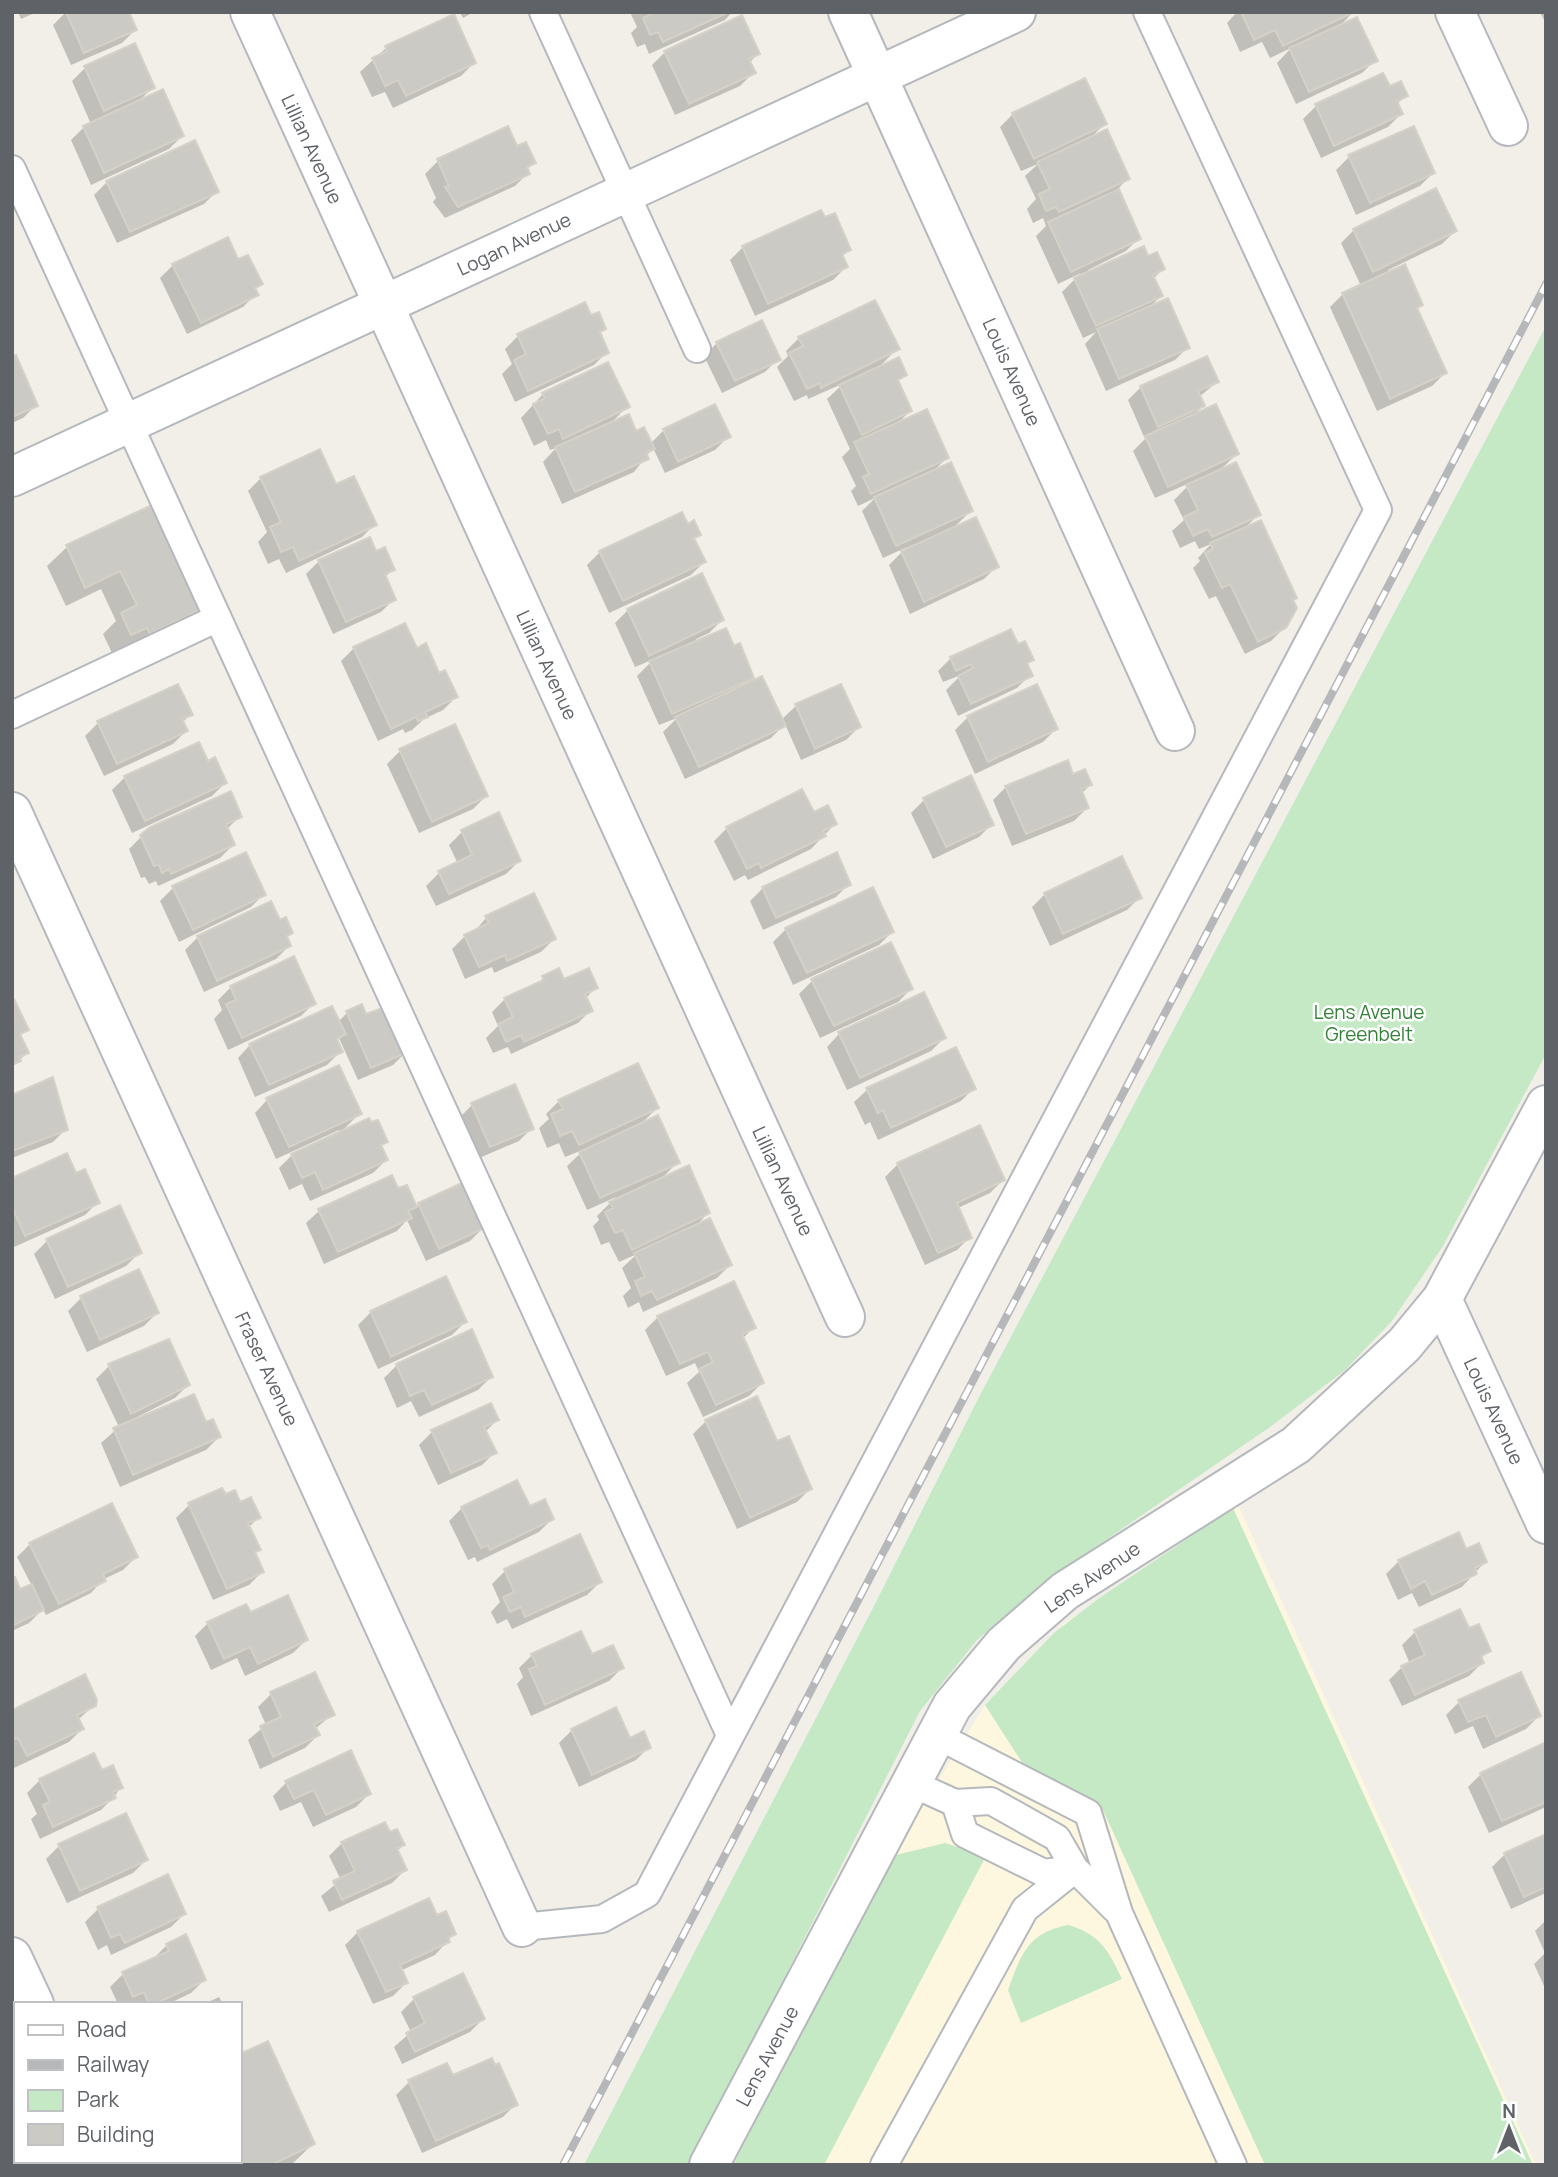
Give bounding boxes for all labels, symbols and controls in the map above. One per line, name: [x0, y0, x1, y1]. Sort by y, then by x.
street label: Lillian Avenue: [275, 90, 349, 208]
street label: Logan Avenue: [453, 206, 575, 282]
street label: Louis Avenue: [977, 314, 1047, 430]
street label: Lillian Avenue: [510, 606, 584, 724]
park label: Lens Avenue Greenbelt: [1314, 999, 1424, 1047]
street label: Lillian Avenue: [746, 1122, 820, 1240]
street label: Fraser Avenue: [229, 1308, 305, 1430]
street label: Louis Avenue: [1458, 1353, 1530, 1469]
street label: Lens Avenue: [1039, 1535, 1145, 1619]
street label: Lens Avenue: [730, 2001, 804, 2111]
legend: [14, 2002, 242, 2163]
text: Road: [77, 2015, 127, 2043]
text: Railway: [77, 2050, 149, 2078]
text: Park: [77, 2085, 119, 2113]
north arrow: [1474, 2093, 1544, 2163]
text: N: [1502, 2098, 1516, 2124]
text: Building: [77, 2120, 154, 2148]

